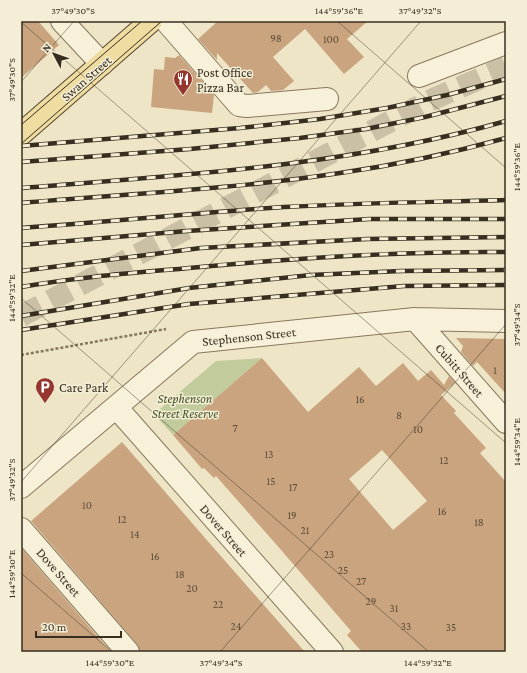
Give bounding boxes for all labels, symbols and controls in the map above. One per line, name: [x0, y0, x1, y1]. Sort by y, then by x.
text: 37°49'30"S: [51, 5, 95, 16]
text: 144°59'36"E: [315, 5, 364, 16]
text: 37°49'32"S: [399, 5, 442, 16]
house number: 98: [270, 32, 282, 44]
house number: 100: [323, 33, 339, 45]
north arrow: [34, 34, 74, 74]
text: N: [39, 40, 54, 54]
street label: Swan Street: [58, 52, 115, 104]
text: 37°49'30"S: [6, 58, 17, 102]
place label: Post Office Pizza Bar: [197, 65, 252, 95]
restaurant icon: Post Office Pizza Bar: [172, 68, 194, 96]
text: 144°59'36"E: [511, 142, 522, 191]
text: 144°59'32"E: [6, 274, 17, 322]
text: 37°49'34"S: [511, 303, 522, 347]
street label: Stephenson Street: [202, 324, 297, 349]
street label: Cubitt Street: [432, 340, 487, 401]
house number: 1: [493, 364, 497, 376]
parking icon: Care Park: [34, 376, 56, 404]
place label: Care Park: [59, 380, 109, 395]
park label: Stephenson Street Reserve: [152, 391, 218, 421]
house number: 16: [355, 393, 365, 405]
house number: 8: [396, 409, 402, 421]
text: 144°59'34"E: [511, 418, 522, 466]
house number: 7: [232, 422, 238, 434]
house number: 10: [413, 423, 423, 435]
house number: 13: [265, 448, 273, 460]
house number: 12: [440, 454, 448, 466]
text: 37°49'32"S: [6, 458, 17, 501]
house number: 15: [267, 475, 275, 487]
house number: 17: [289, 481, 297, 493]
house number: 10: [82, 499, 92, 511]
street label: Dover Street: [197, 501, 251, 560]
house number: 16: [437, 505, 447, 517]
house number: 19: [287, 509, 297, 521]
house number: 12: [118, 513, 126, 525]
house number: 18: [474, 516, 484, 528]
house number: 21: [301, 524, 310, 536]
house number: 14: [130, 528, 140, 540]
street label: Dove Street: [33, 545, 84, 600]
house number: 23: [324, 548, 334, 560]
text: 144°59'30"E: [6, 549, 17, 598]
house number: 16: [150, 550, 160, 562]
house number: 25: [338, 564, 348, 576]
house number: 18: [175, 568, 185, 580]
house number: 27: [356, 575, 366, 587]
house number: 20: [186, 582, 198, 594]
house number: 29: [366, 595, 376, 607]
house number: 22: [213, 598, 223, 610]
house number: 31: [390, 602, 399, 614]
scale bar: [36, 613, 121, 639]
text: 20 m: [42, 620, 67, 634]
house number: 24: [231, 620, 242, 632]
house number: 33: [401, 620, 411, 632]
house number: 35: [446, 621, 456, 633]
text: 144°59'30"E: [86, 657, 135, 668]
text: 37°49'34"S: [200, 657, 243, 668]
text: 144°59'32"E: [404, 657, 452, 668]

